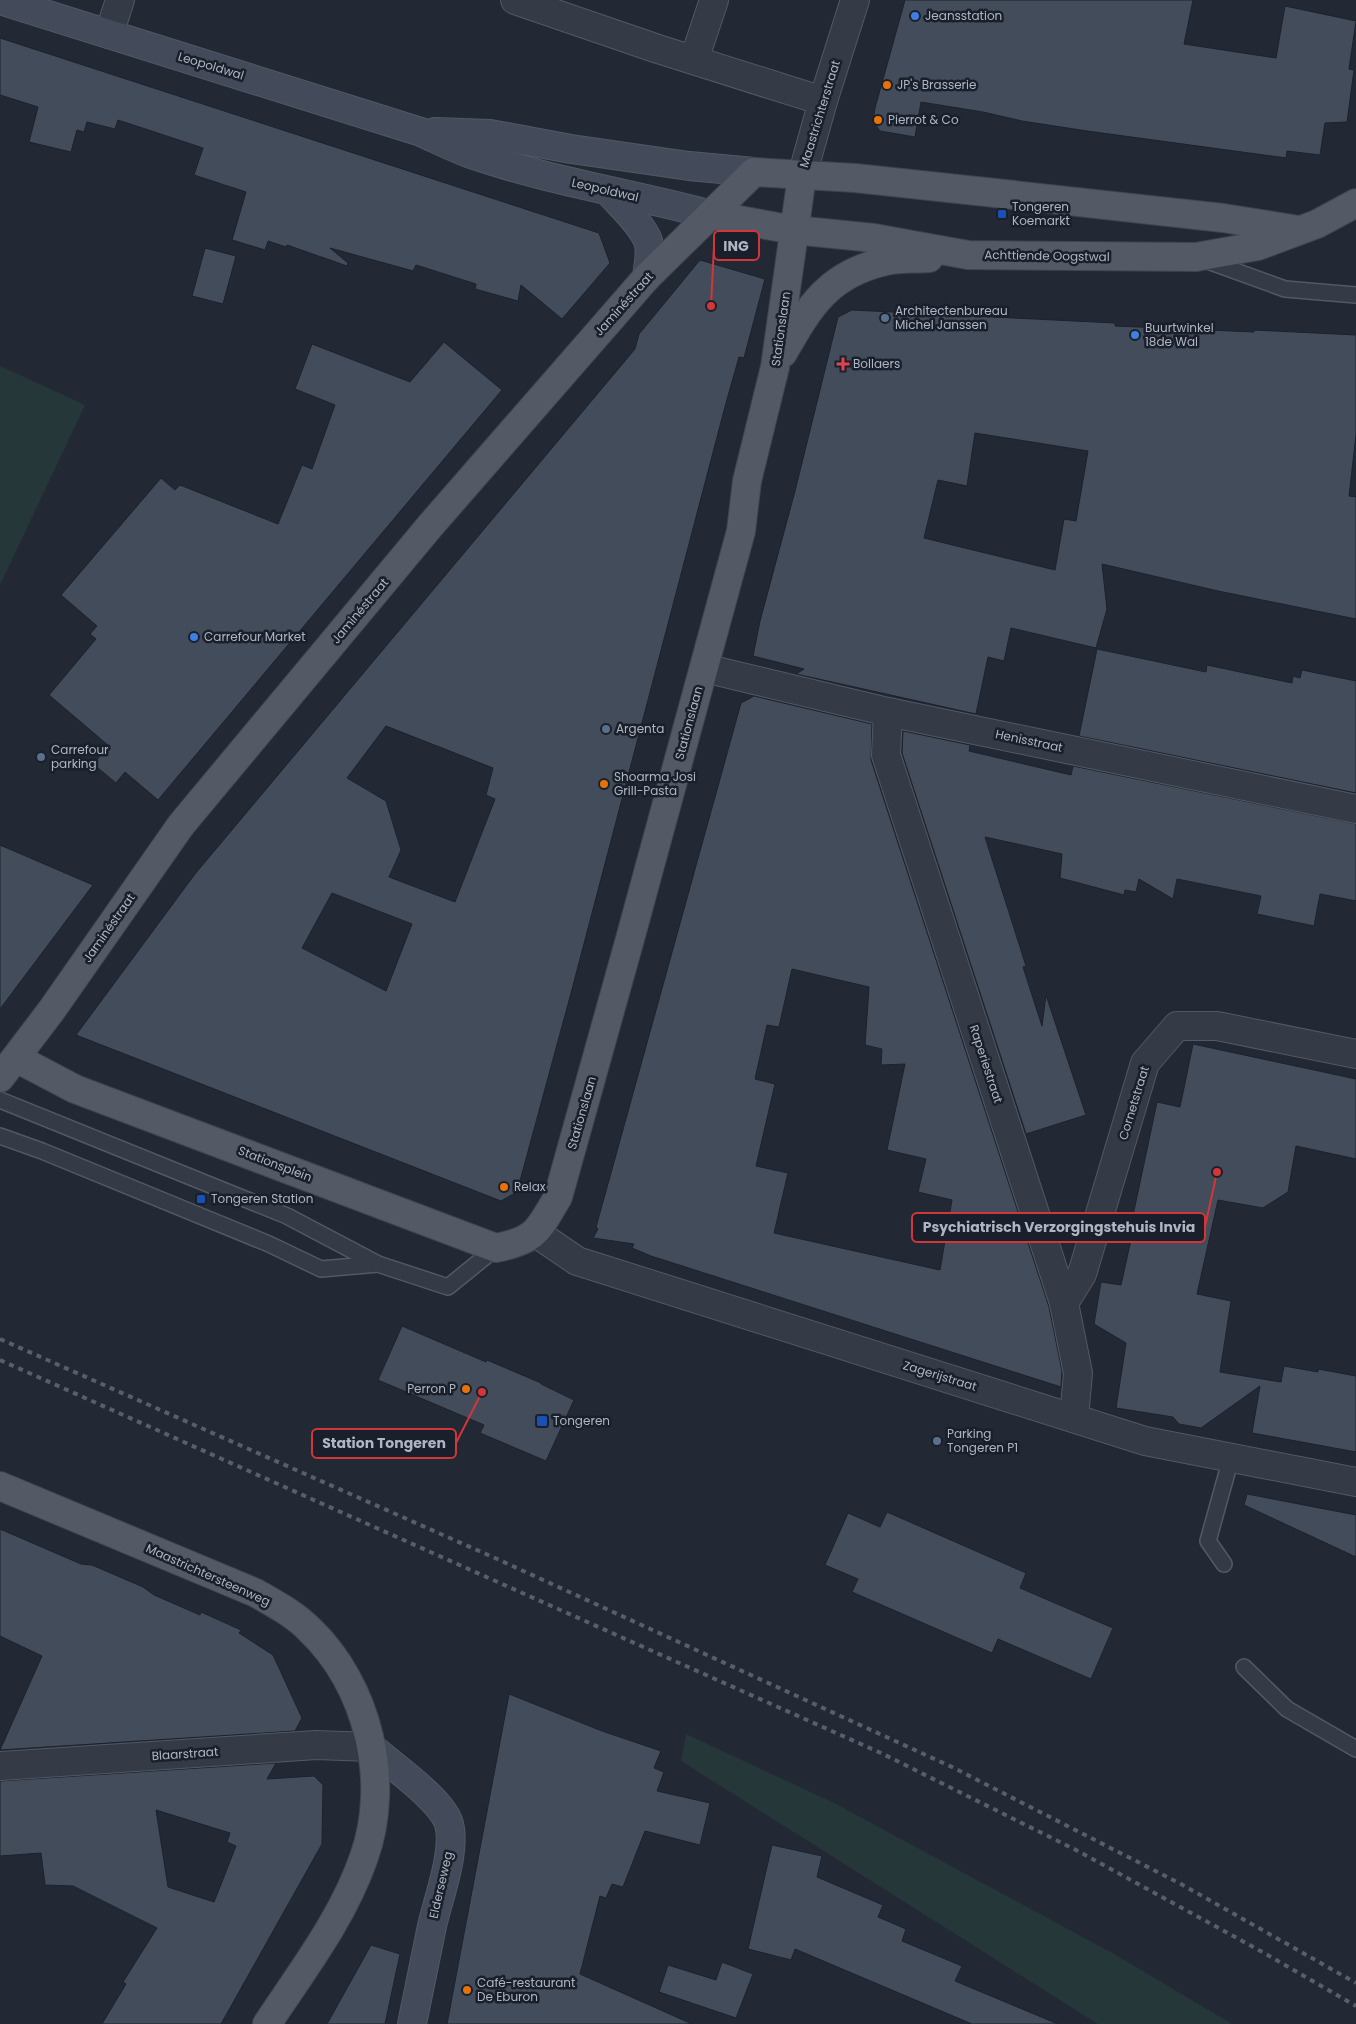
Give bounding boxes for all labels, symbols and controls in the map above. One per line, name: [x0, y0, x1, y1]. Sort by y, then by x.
place label: Jeansstation: [925, 7, 1002, 24]
marker: Jeansstation: [909, 10, 921, 22]
street label: Leopoldwal: [176, 47, 246, 84]
street label: Maastrichterstraat: [795, 58, 844, 170]
place label: JP's Brasserie: [897, 76, 976, 93]
marker: JP's Brasserie: [881, 79, 893, 91]
place label: Pierrot & Co: [888, 111, 959, 128]
marker: Pierrot & Co: [872, 114, 884, 126]
street label: Leopoldwal: [570, 174, 640, 205]
place label: Tongeren Koemarkt: [1012, 198, 1070, 229]
marker: Tongeren Koemarkt: [996, 208, 1008, 220]
callout: ING: [714, 231, 759, 260]
text: ING: [723, 236, 749, 256]
street label: Achttiende Oogstwal: [984, 246, 1110, 265]
street label: Jaminéstraat: [590, 268, 657, 339]
street label: Stationslaan: [767, 290, 794, 367]
place label: Architectenbureau Michel Janssen: [895, 302, 1008, 333]
marker: Architectenbureau Michel Janssen: [879, 312, 891, 324]
place label: Buurtwinkel 18de Wal: [1145, 319, 1214, 350]
marker: Buurtwinkel 18de Wal: [1129, 329, 1141, 341]
place label: Bollaers: [853, 355, 900, 372]
marker: Bollaers: [837, 358, 849, 370]
street label: Jaminéstraat: [327, 574, 392, 647]
place label: Carrefour Market: [204, 628, 306, 645]
marker: Carrefour Market: [188, 631, 200, 643]
street label: Stationslaan: [671, 684, 706, 761]
place label: Argenta: [616, 720, 664, 737]
marker: Argenta: [600, 723, 612, 735]
street label: Henisstraat: [994, 725, 1064, 756]
place label: Carrefour parking: [51, 741, 109, 772]
marker: Carrefour parking: [35, 751, 47, 763]
place label: Shoarma Josi Grill-Pasta: [614, 768, 696, 799]
marker: Shoarma Josi Grill-Pasta: [598, 778, 610, 790]
street label: Jaminéstraat: [79, 890, 139, 966]
street label: Raperiestraat: [966, 1022, 1007, 1105]
street label: Cornetstraat: [1114, 1064, 1153, 1142]
street label: Stationslaan: [563, 1074, 600, 1151]
street label: Stationsplein: [236, 1142, 314, 1185]
place label: Relax: [514, 1178, 546, 1195]
marker: Relax: [498, 1181, 510, 1193]
place label: Tongeren Station: [211, 1190, 313, 1207]
marker: Tongeren Station: [195, 1193, 207, 1205]
callout: Psychiatrisch Verzorgingstehuis Invia: [912, 1213, 1205, 1242]
text: Psychiatrisch Verzorgingstehuis Invia: [923, 1217, 1195, 1237]
street label: Zagerijstraat: [901, 1356, 979, 1395]
place label: Perron P: [407, 1380, 456, 1397]
marker: Perron P: [460, 1383, 472, 1395]
place label: Tongeren: [553, 1412, 610, 1429]
marker: Tongeren: [535, 1414, 549, 1428]
place label: Parking Tongeren P1: [947, 1425, 1018, 1456]
callout: Station Tongeren: [312, 1429, 456, 1458]
text: Station Tongeren: [322, 1433, 446, 1453]
marker: Parking Tongeren P1: [931, 1435, 943, 1447]
street label: Maastrichtersteenweg: [143, 1539, 273, 1610]
street label: Blaarstraat: [151, 1743, 219, 1764]
street label: Elderseweg: [425, 1850, 456, 1920]
place label: Café-restaurant De Eburon: [477, 1974, 575, 2005]
marker: Café-restaurant De Eburon: [461, 1984, 473, 1996]

